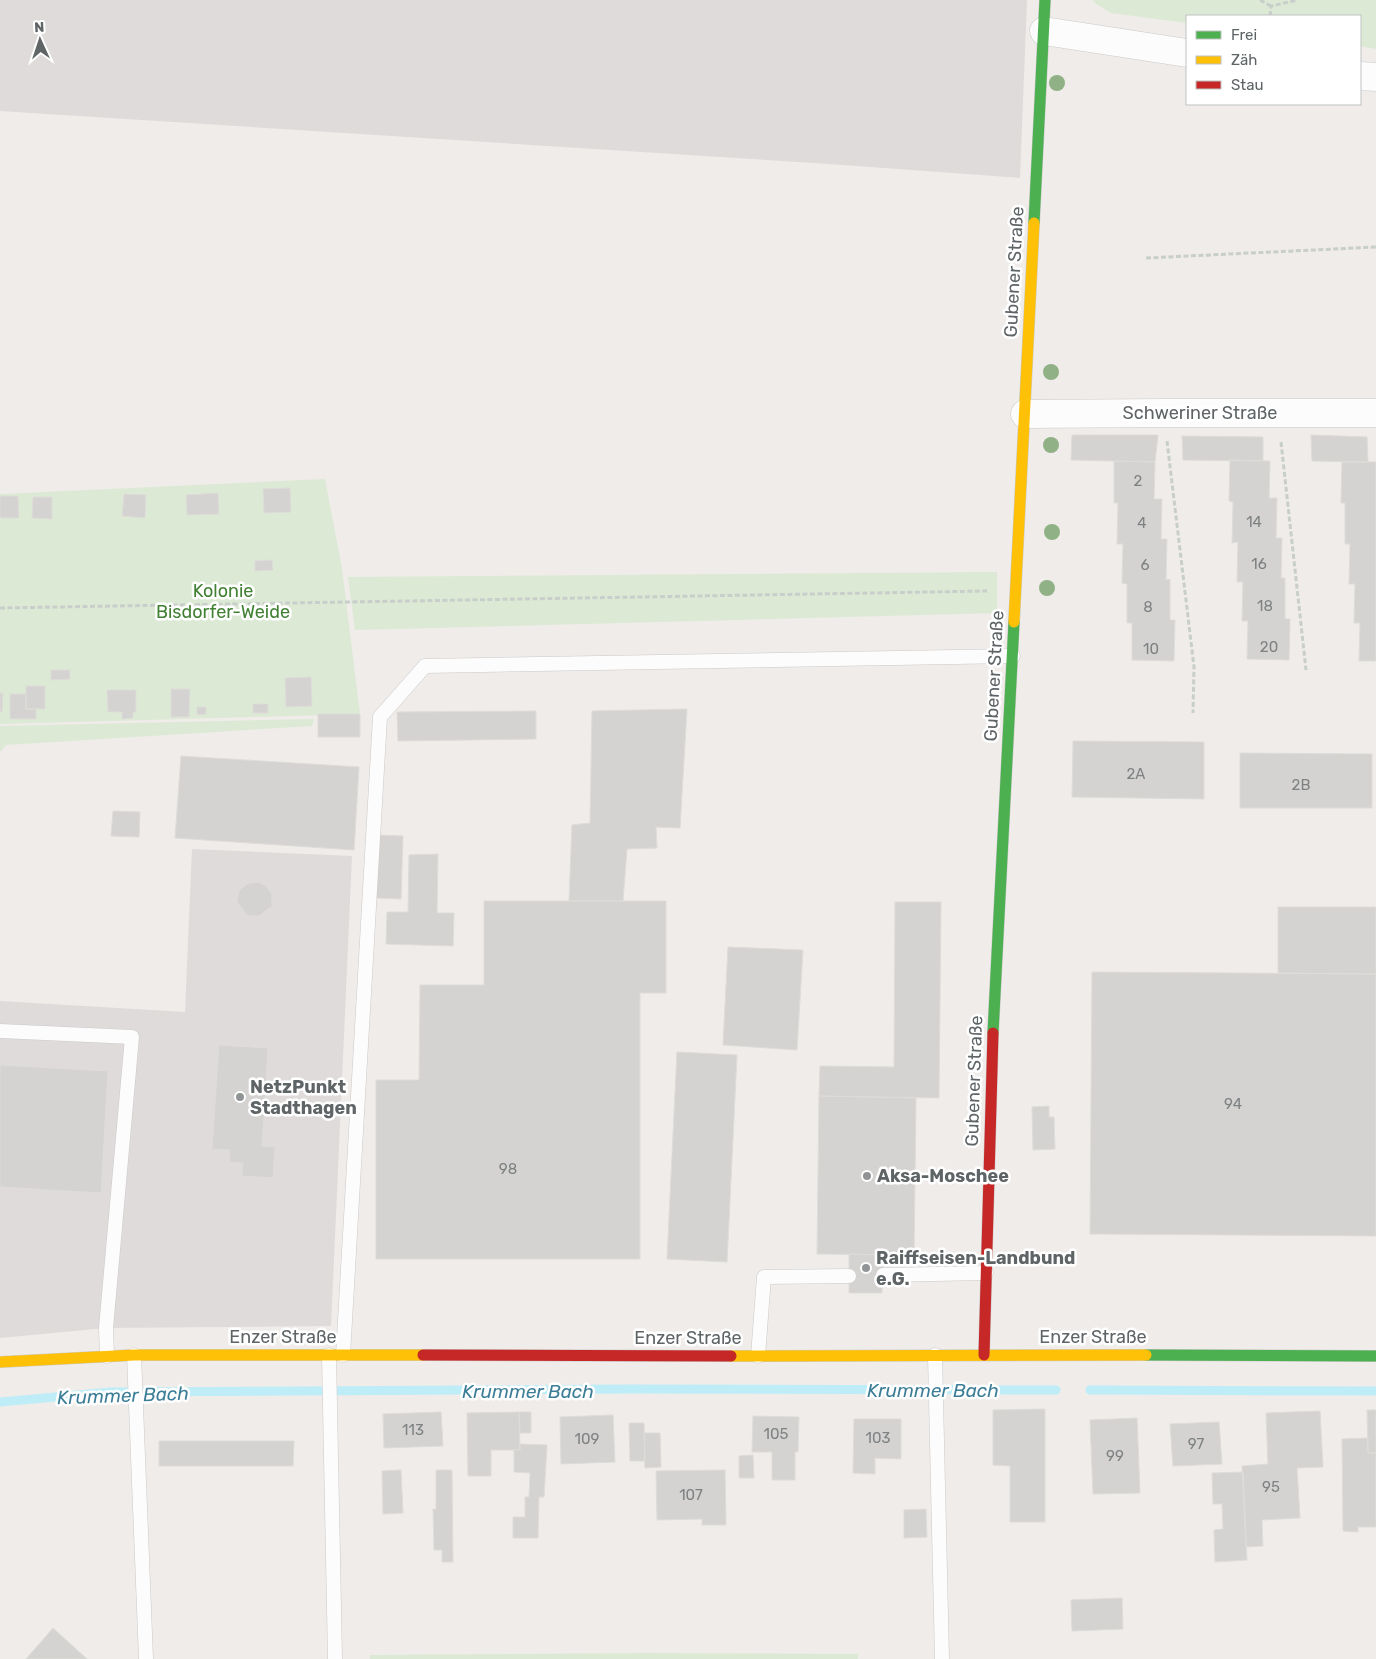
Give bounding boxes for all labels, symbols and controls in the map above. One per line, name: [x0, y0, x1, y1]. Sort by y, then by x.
north arrow: [15, 15, 65, 65]
legend: [1186, 15, 1361, 105]
text: N: [34, 19, 45, 36]
text: Frei: [1231, 26, 1257, 44]
text: Zäh: [1231, 51, 1257, 69]
text: Stau: [1231, 76, 1264, 94]
street label: Gubener Straße: [1000, 206, 1028, 338]
street label: Schweriner Straße: [1123, 402, 1277, 424]
house number: 2: [1134, 472, 1143, 490]
house number: 14: [1246, 513, 1262, 531]
house number: 4: [1137, 514, 1147, 532]
house number: 16: [1251, 555, 1267, 573]
house number: 6: [1140, 556, 1150, 574]
park label: Kolonie Bisdorfer-Weide: [156, 580, 290, 623]
house number: 18: [1257, 597, 1273, 615]
house number: 8: [1143, 598, 1153, 616]
street label: Gubener Straße: [980, 610, 1008, 742]
house number: 20: [1260, 638, 1278, 656]
house number: 10: [1143, 640, 1159, 658]
house number: 2A: [1127, 765, 1145, 783]
house number: 2B: [1292, 776, 1310, 794]
street label: Gubener Straße: [961, 1015, 987, 1147]
place label: NetzPunkt Stadthagen: [250, 1076, 357, 1119]
marker: NetzPunkt Stadthagen: [234, 1091, 246, 1103]
house number: 94: [1224, 1095, 1242, 1113]
house number: 98: [499, 1160, 517, 1178]
place label: Aksa-Moschee: [877, 1165, 1009, 1187]
marker: Aksa-Moschee: [861, 1170, 873, 1182]
place label: Raiffseisen-Landbund e.G.: [876, 1247, 1075, 1290]
marker: Raiffseisen-Landbund e.G.: [860, 1262, 872, 1274]
street label: Enzer Straße: [229, 1326, 337, 1348]
street label: Enzer Straße: [1039, 1326, 1147, 1348]
street label: Enzer Straße: [634, 1327, 742, 1349]
water label: Krummer Bach: [867, 1379, 999, 1402]
water label: Krummer Bach: [462, 1380, 594, 1403]
water label: Krummer Bach: [57, 1382, 189, 1409]
house number: 113: [402, 1421, 424, 1439]
house number: 105: [764, 1425, 789, 1443]
house number: 103: [866, 1429, 890, 1447]
house number: 109: [575, 1430, 600, 1448]
house number: 97: [1188, 1435, 1205, 1453]
house number: 99: [1106, 1447, 1124, 1465]
house number: 95: [1262, 1478, 1280, 1496]
house number: 107: [679, 1486, 703, 1504]

